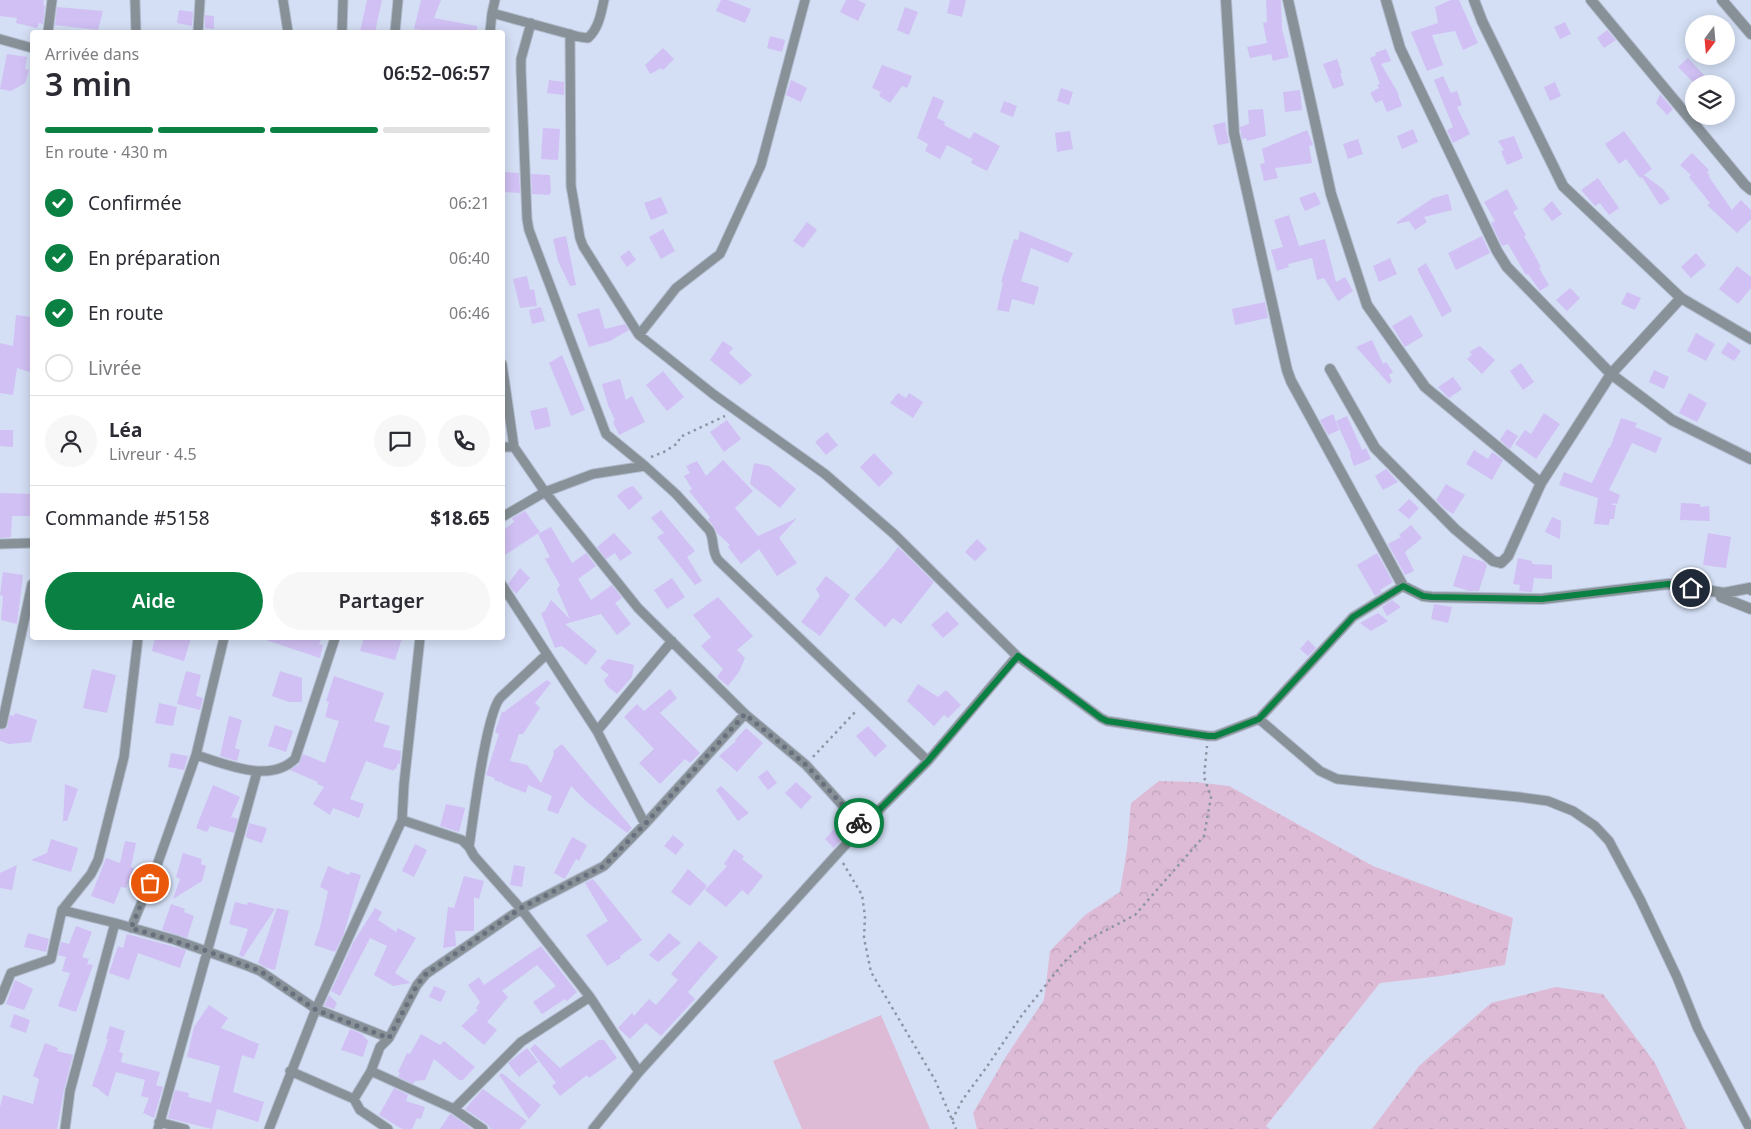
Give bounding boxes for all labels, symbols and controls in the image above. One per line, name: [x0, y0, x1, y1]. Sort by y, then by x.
north arrow: [1685, 15, 1735, 65]
map controls: [1685, 15, 1735, 125]
text: Arrivée dans: [45, 43, 139, 65]
text: 06:52–06:57: [383, 60, 490, 86]
text: 3 min: [45, 62, 132, 105]
button: layers: [1685, 75, 1735, 125]
text: En route · 430 m: [45, 141, 168, 163]
icon: check: [45, 189, 73, 217]
text: Confirmée: [88, 190, 182, 216]
text: 06:21: [449, 192, 490, 214]
icon: check: [45, 244, 73, 272]
text: En préparation: [88, 245, 221, 271]
text: 06:40: [449, 247, 490, 269]
icon: check: [45, 299, 73, 327]
text: En route: [88, 300, 164, 326]
text: 06:46: [449, 302, 490, 324]
text: Livrée: [88, 355, 141, 381]
button: person: [45, 415, 97, 467]
button: chat: [374, 415, 426, 467]
button: phone: [438, 415, 490, 467]
text: Léa: [109, 417, 142, 443]
text: Livreur · 4.5: [109, 443, 197, 465]
text: Commande #5158: [45, 505, 210, 531]
text: $18.65: [430, 505, 490, 531]
pin: [1670, 567, 1712, 609]
button: Aide: [45, 572, 263, 630]
button: Partager: [273, 572, 490, 630]
icon: home: [1677, 574, 1705, 602]
courier: [834, 798, 884, 848]
icon: bike: [845, 809, 873, 837]
pin: [129, 862, 171, 904]
icon: bag: [136, 869, 164, 897]

